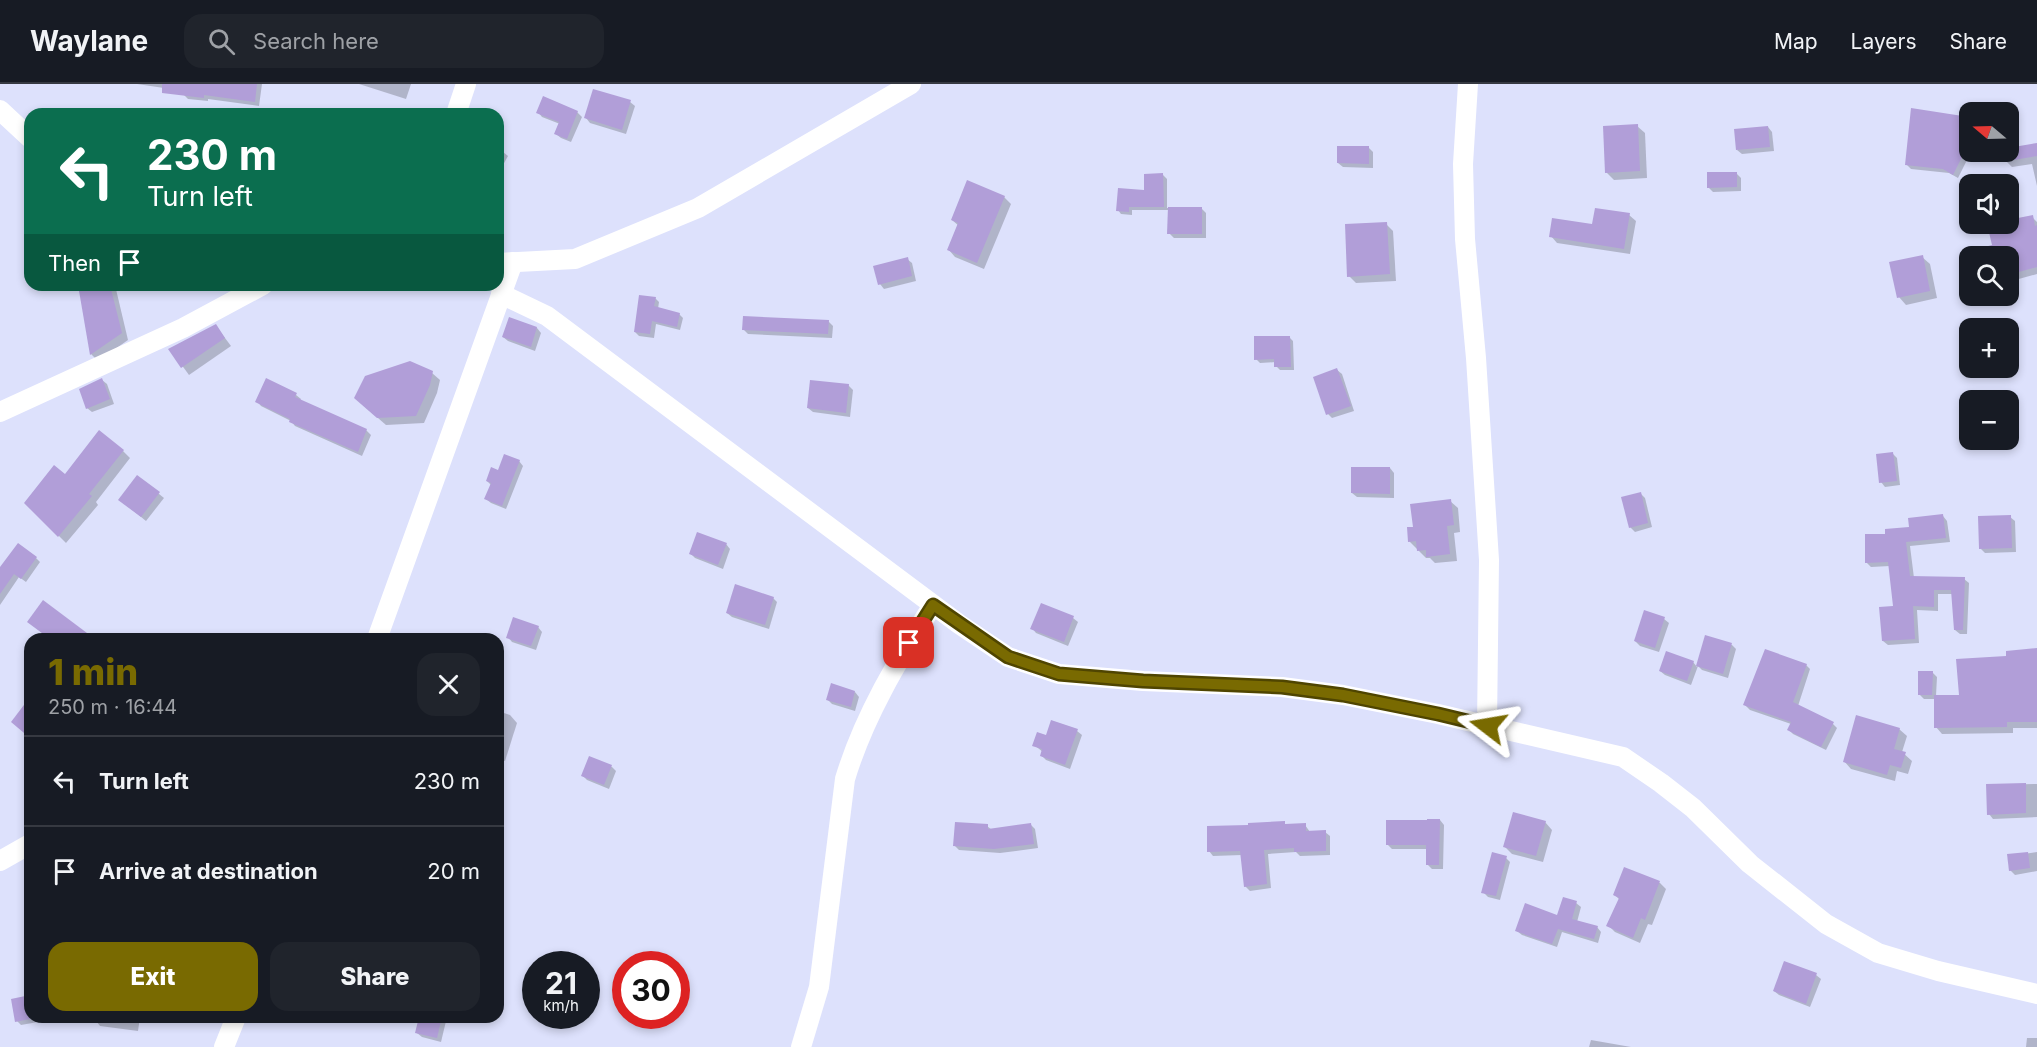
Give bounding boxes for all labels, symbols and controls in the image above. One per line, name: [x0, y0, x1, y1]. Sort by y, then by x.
search box: [184, 14, 604, 68]
text: Waylane: [30, 24, 148, 58]
icon: search: [205, 25, 238, 58]
text: Search here: [253, 28, 379, 54]
text: Map: [1774, 29, 1818, 54]
text: Layers: [1851, 29, 1917, 54]
text: Share: [1950, 29, 2007, 54]
north arrow: [1959, 102, 2019, 162]
map controls: [1959, 102, 2019, 450]
text: 230 m: [147, 129, 277, 180]
icon: left: [48, 132, 126, 210]
button: sound: [1959, 174, 2019, 234]
text: Turn left: [147, 180, 253, 213]
icon: arrive: [113, 246, 146, 279]
button: search: [1959, 246, 2019, 306]
text: Then: [48, 250, 101, 276]
button: +: [1959, 318, 2019, 378]
button: −: [1959, 390, 2019, 450]
pin: [883, 617, 934, 668]
icon: arrive: [892, 626, 925, 659]
text: 1 min: [48, 650, 138, 694]
button: close: [417, 653, 480, 716]
position arrow: [1456, 694, 1520, 758]
text: 250 m · 16:44: [48, 695, 177, 719]
icon: left: [48, 765, 81, 798]
text: Turn left: [99, 768, 189, 794]
text: 230 m: [414, 768, 480, 794]
icon: arrive: [48, 855, 81, 888]
text: Arrive at destination: [99, 858, 318, 884]
text: 20 m: [427, 858, 480, 884]
button: Exit: [48, 942, 258, 1011]
button: Share: [270, 942, 480, 1011]
speed limit sign: 30: [612, 951, 690, 1029]
text: 21: [545, 965, 577, 1001]
text: km/h: [543, 996, 579, 1015]

